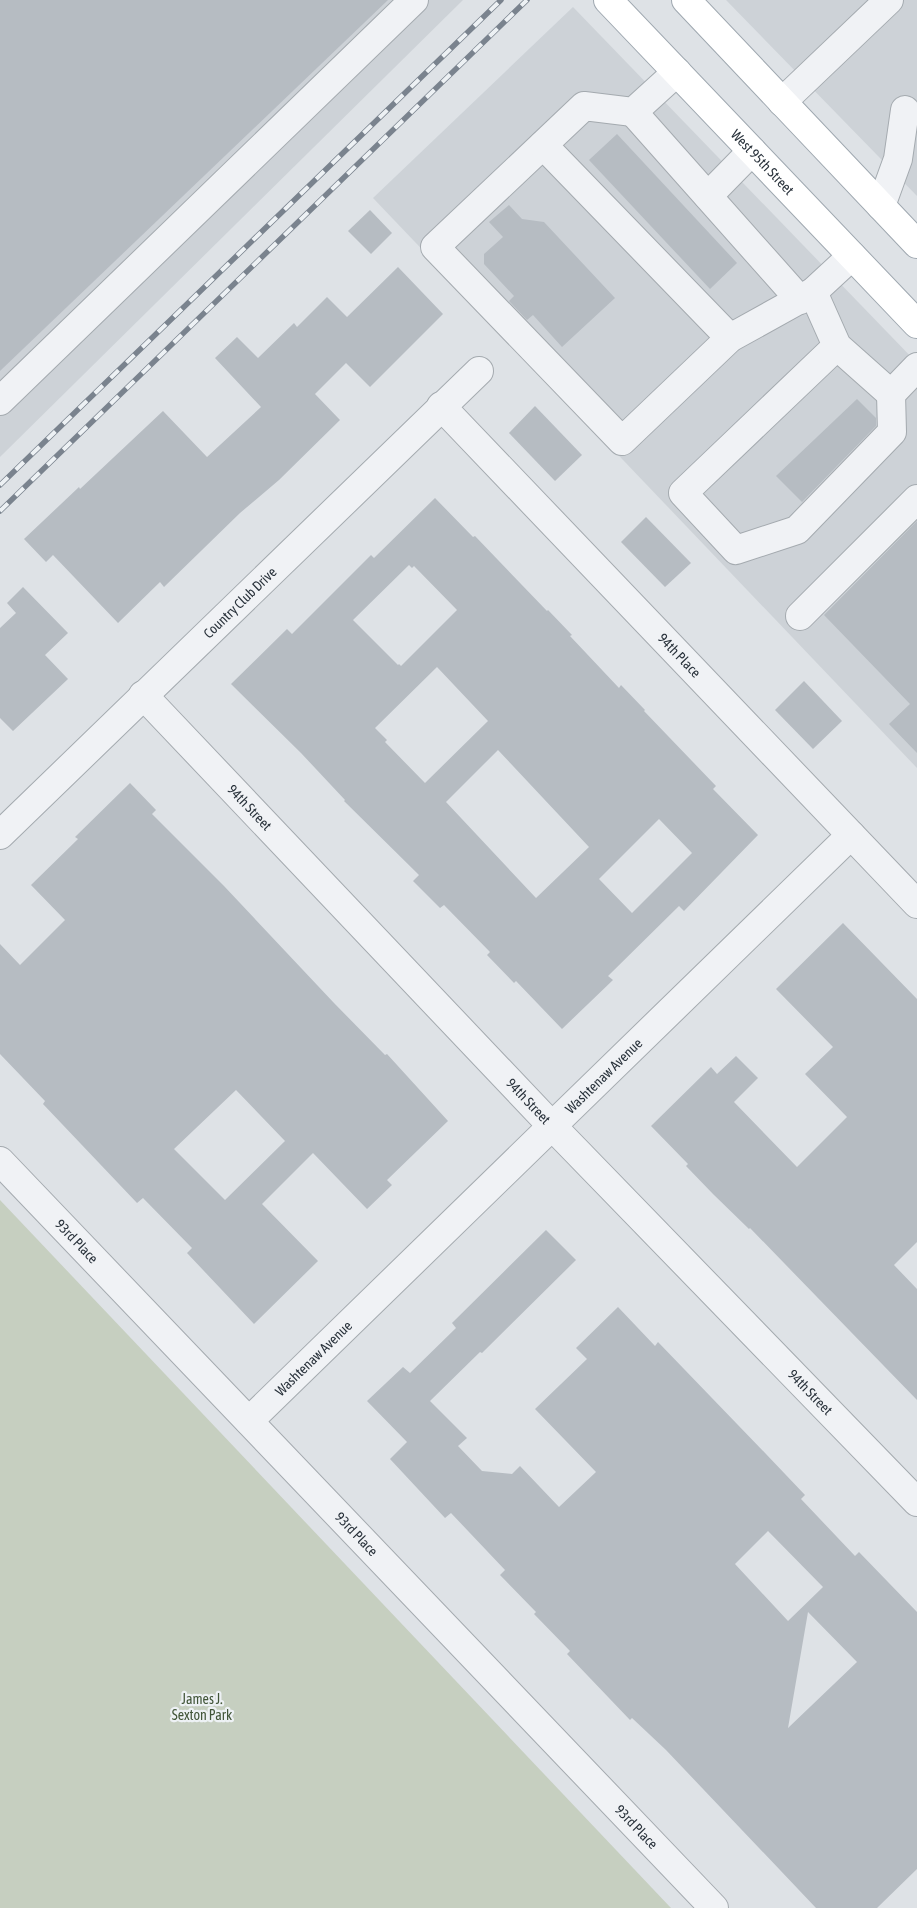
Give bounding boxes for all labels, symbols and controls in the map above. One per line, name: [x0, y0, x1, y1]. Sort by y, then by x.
street label: West 95th Street: [728, 126, 797, 198]
street label: Country Club Drive: [200, 564, 280, 641]
street label: 94th Place: [655, 630, 704, 681]
street label: 94th Street: [224, 781, 275, 834]
street label: Washtenaw Avenue: [562, 1035, 645, 1117]
street label: 94th Street: [503, 1075, 554, 1127]
street label: 93rd Place: [52, 1216, 101, 1266]
street label: Washtenaw Avenue: [272, 1317, 355, 1399]
street label: 94th Street: [785, 1366, 836, 1418]
street label: 93rd Place: [332, 1509, 381, 1559]
park label: James J. Sexton Park: [172, 1691, 232, 1723]
street label: 93rd Place: [612, 1802, 661, 1852]

